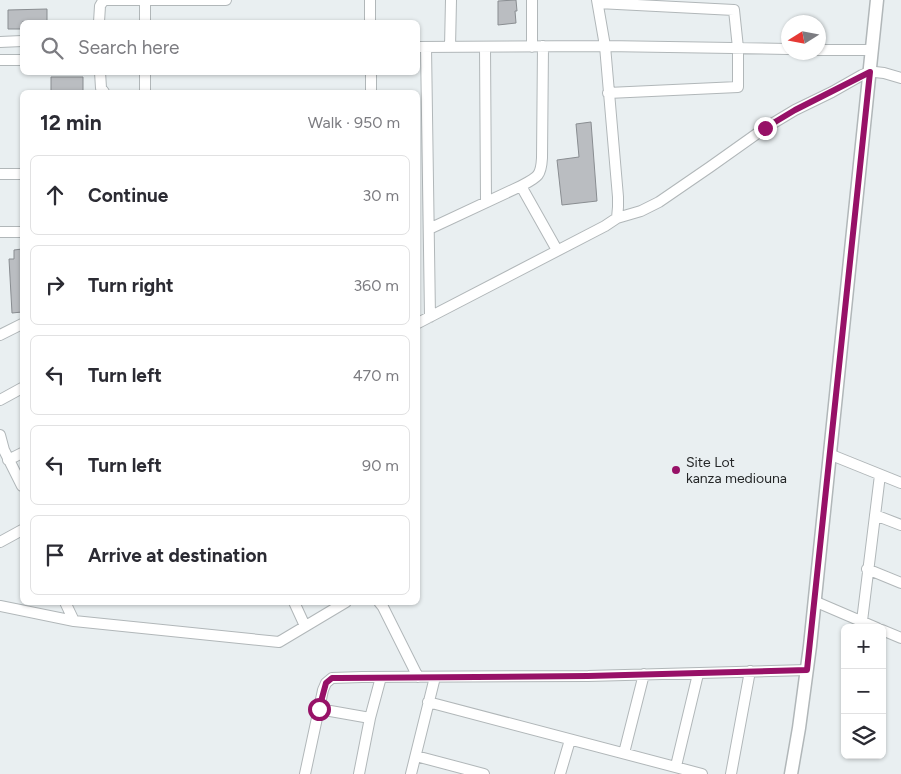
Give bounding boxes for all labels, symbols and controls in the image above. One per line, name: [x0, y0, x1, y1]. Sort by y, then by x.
north arrow: [781, 15, 826, 60]
search box: [20, 20, 420, 75]
icon: search: [38, 34, 66, 62]
text: Search here: [78, 36, 180, 59]
text: 12 min: [40, 110, 102, 135]
text: Walk · 950 m: [308, 113, 400, 132]
route end: [754, 117, 777, 140]
icon: ahead: [41, 181, 69, 209]
text: Continue: [88, 184, 168, 207]
text: 30 m: [362, 186, 399, 205]
icon: right: [41, 271, 69, 299]
text: Turn right: [88, 274, 174, 297]
text: 360 m: [353, 276, 399, 295]
icon: left: [41, 361, 69, 389]
text: Turn left: [88, 364, 162, 387]
text: 470 m: [353, 366, 399, 385]
icon: left: [41, 451, 69, 479]
text: Turn left: [88, 454, 162, 477]
place label: Site Lot kanza mediouna: [686, 454, 787, 487]
text: 90 m: [362, 456, 399, 475]
marker: Site Lot kanza mediouna: [670, 464, 682, 476]
icon: arrive: [41, 541, 69, 569]
text: Arrive at destination: [88, 544, 267, 567]
map controls: [841, 624, 886, 759]
button: +: [841, 624, 886, 669]
button: −: [841, 669, 886, 714]
route start: [308, 698, 331, 721]
button: layers: [841, 714, 886, 759]

